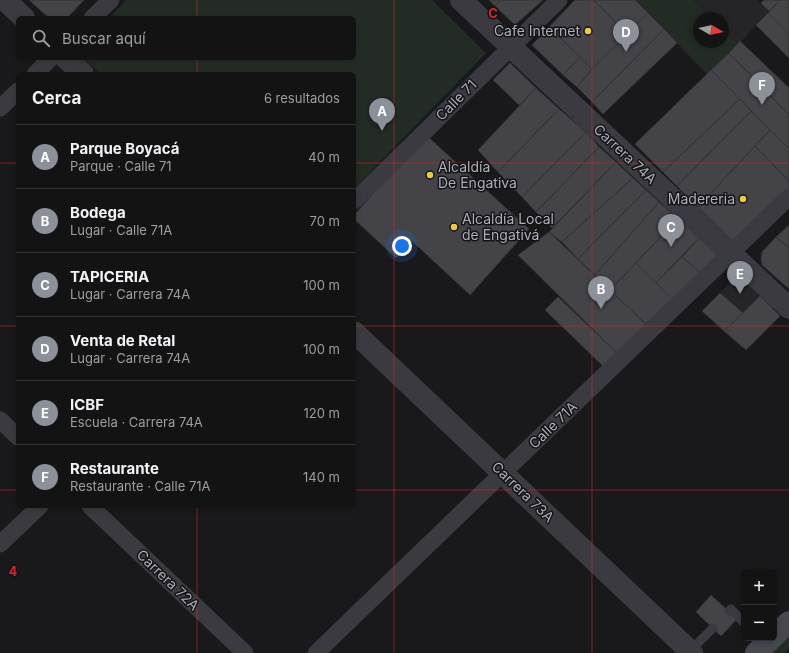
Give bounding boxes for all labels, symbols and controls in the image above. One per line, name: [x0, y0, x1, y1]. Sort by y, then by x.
text: C: [488, 5, 498, 21]
north arrow: [693, 12, 729, 48]
search box: [16, 16, 356, 60]
pin: D: [613, 19, 639, 52]
place label: Cafe Internet: [494, 22, 580, 39]
marker: Cafe Internet: [583, 26, 593, 36]
icon: search: [30, 27, 52, 49]
text: Buscar aquí: [62, 29, 146, 48]
pin: F: [749, 72, 775, 105]
street label: Calle 71: [432, 76, 480, 124]
text: Cerca: [32, 88, 81, 108]
text: 6 resultados: [264, 90, 340, 106]
pin: A: [369, 98, 395, 131]
street label: Carrera 74A: [590, 120, 661, 187]
text: Parque Boyacá: [70, 139, 179, 158]
text: A: [40, 149, 50, 165]
text: 40 m: [308, 149, 340, 165]
text: Parque · Calle 71: [70, 158, 172, 174]
place label: Alcaldía De Engativa: [438, 158, 517, 191]
marker: Alcaldía De Engativa: [425, 170, 435, 180]
place label: Madereria: [668, 190, 735, 207]
marker: Madereria: [738, 194, 748, 204]
text: Bodega: [70, 203, 126, 222]
place label: Alcaldía Local de Engativá: [462, 210, 554, 243]
text: B: [41, 213, 49, 229]
text: 70 m: [310, 213, 340, 229]
pin: C: [658, 214, 684, 247]
text: Lugar · Calle 71A: [70, 222, 172, 238]
marker: Alcaldía Local de Engativá: [449, 222, 459, 232]
your location: [392, 236, 412, 256]
pin: E: [727, 261, 753, 294]
text: TAPICERIA: [70, 267, 149, 286]
pin: B: [588, 276, 614, 309]
text: C: [40, 277, 50, 293]
text: 100 m: [303, 277, 340, 293]
text: Lugar · Carrera 74A: [70, 286, 190, 302]
text: Venta de Retal: [70, 331, 175, 350]
text: D: [40, 341, 50, 357]
text: 100 m: [303, 341, 340, 357]
text: Lugar · Carrera 74A: [70, 350, 190, 366]
text: ICBF: [70, 395, 104, 414]
street label: Calle 71A: [525, 397, 580, 452]
text: E: [41, 405, 49, 421]
text: 120 m: [304, 405, 340, 421]
text: Escuela · Carrera 74A: [70, 414, 203, 430]
street label: Carrera 73A: [489, 458, 558, 526]
text: Restaurante: [70, 459, 159, 478]
text: F: [41, 469, 49, 485]
text: 140 m: [303, 469, 340, 485]
text: Restaurante · Calle 71A: [70, 478, 211, 494]
street label: Carrera 72A: [134, 546, 203, 614]
text: 4: [9, 563, 18, 579]
map controls: [741, 569, 777, 641]
button: +: [741, 569, 777, 605]
button: −: [741, 605, 777, 641]

